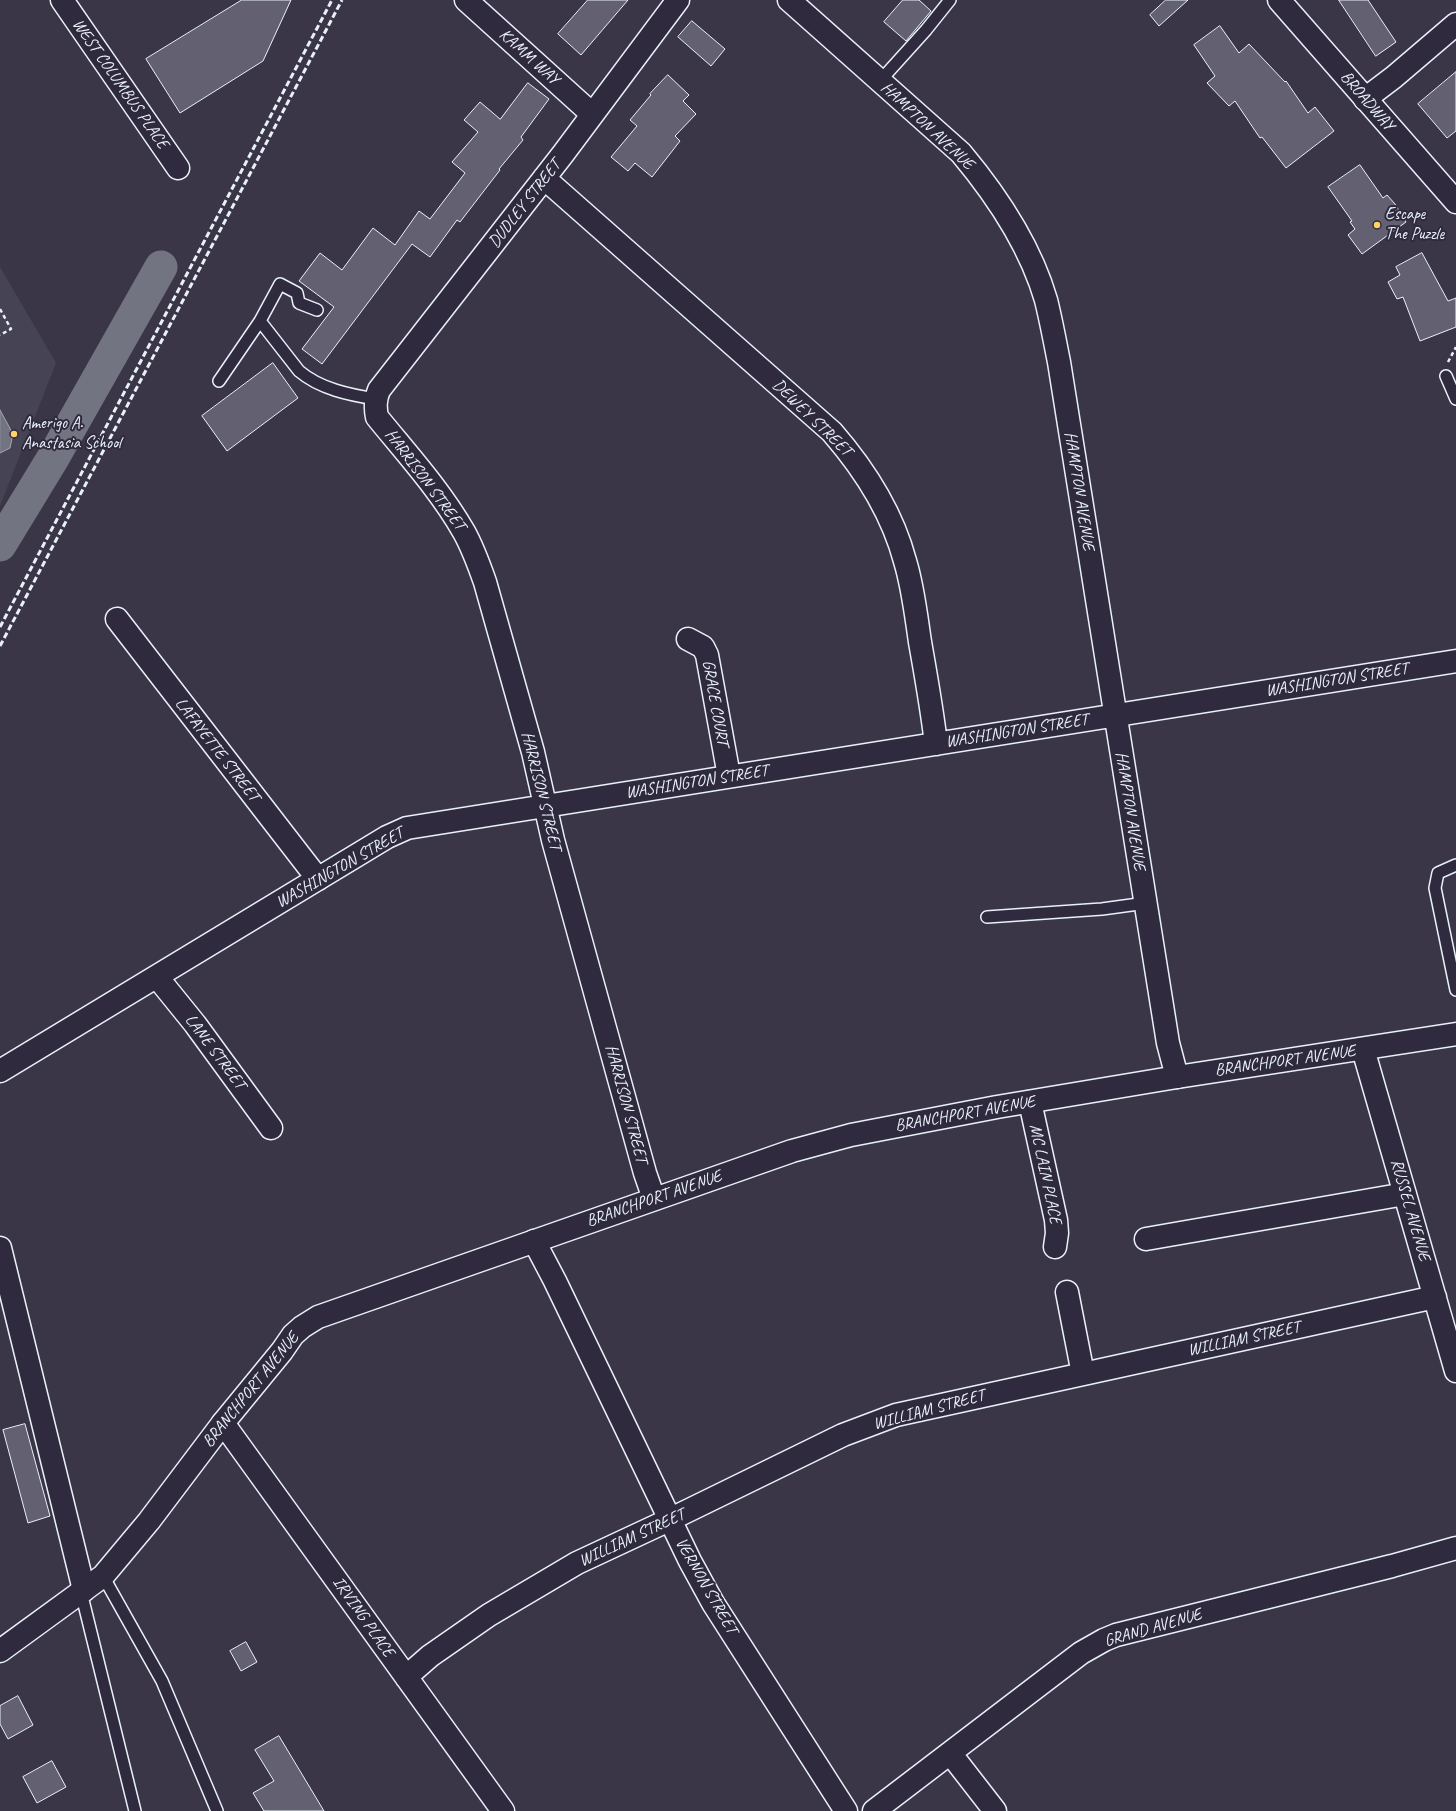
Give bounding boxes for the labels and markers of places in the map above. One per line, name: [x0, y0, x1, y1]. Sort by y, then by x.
place label: Escape The Puzzle: [1385, 205, 1444, 245]
marker: Escape The Puzzle: [1372, 220, 1382, 230]
place label: Amerigo A. Anastasia School: [22, 414, 121, 454]
marker: Amerigo A. Anastasia School: [9, 429, 19, 439]

